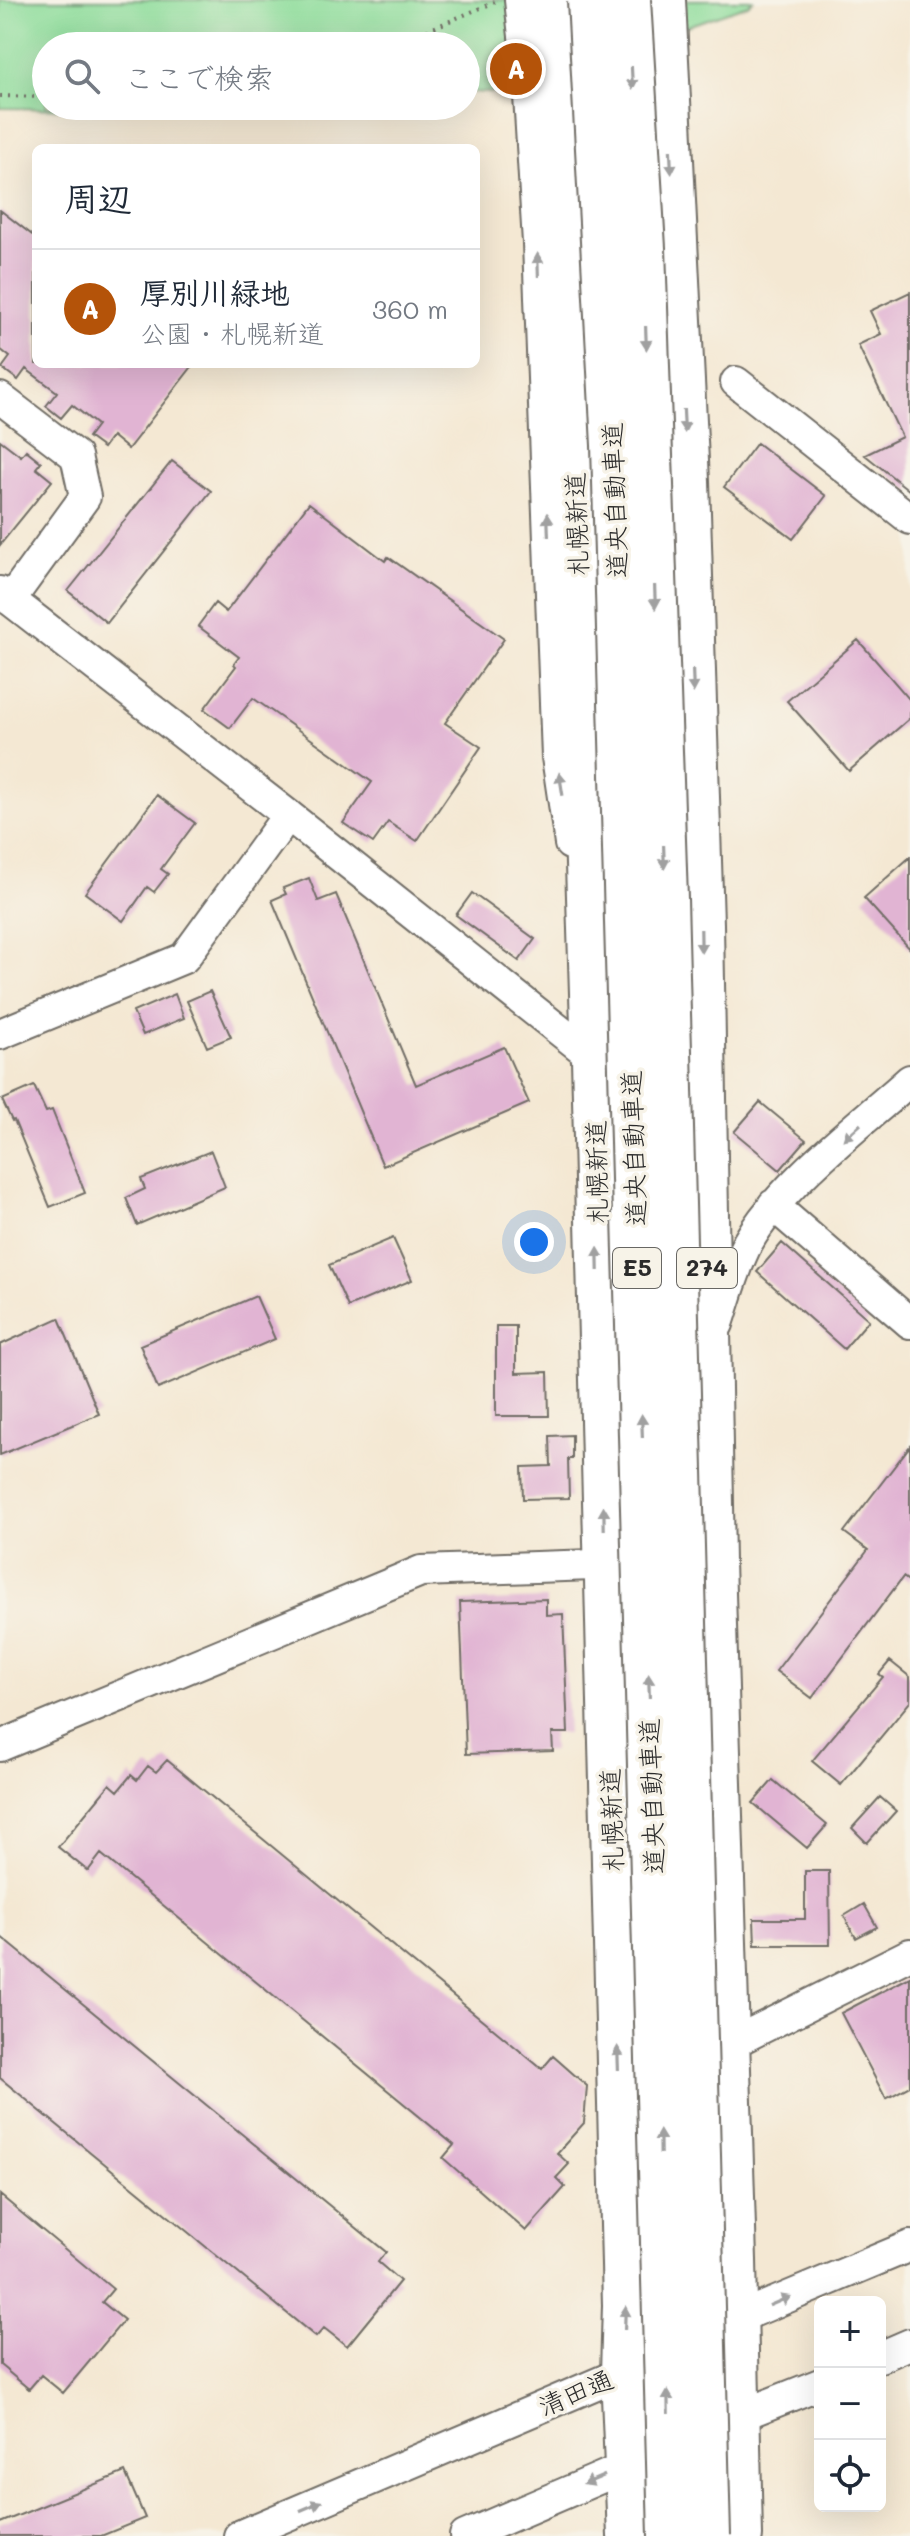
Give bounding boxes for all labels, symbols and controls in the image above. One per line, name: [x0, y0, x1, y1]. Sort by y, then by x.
search box: [32, 32, 480, 120]
pin: A: [490, 39, 542, 99]
icon: search: [60, 54, 104, 98]
text: ここで検索: [124, 57, 274, 97]
one-way arrow: [626, 66, 639, 91]
one-way arrow: [665, 150, 678, 175]
text: 周辺: [64, 175, 132, 220]
one-way arrow: [532, 252, 545, 277]
text: 厚別川緑地: [140, 272, 290, 312]
text: A: [81, 292, 99, 326]
text: 360 m: [372, 292, 448, 326]
text: 公園 · 札幌新道: [140, 316, 324, 350]
one-way arrow: [639, 326, 652, 351]
one-way arrow: [677, 409, 690, 435]
street label: 道央自動車道: [594, 421, 634, 579]
street label: 札幌新道: [557, 471, 595, 577]
one-way arrow: [542, 512, 555, 537]
one-way arrow: [648, 585, 661, 610]
one-way arrow: [687, 669, 700, 694]
one-way arrow: [554, 771, 567, 796]
one-way arrow: [657, 845, 670, 870]
one-way arrow: [695, 929, 708, 954]
street label: 道央自動車道: [613, 1069, 653, 1227]
street label: 札幌新道: [578, 1120, 614, 1224]
one-way arrow: [842, 1123, 862, 1140]
your location: [514, 1222, 554, 1262]
one-way arrow: [592, 1246, 605, 1271]
road number: E5: [613, 1248, 661, 1288]
road number: 274: [677, 1248, 737, 1288]
one-way arrow: [635, 1413, 648, 1438]
one-way arrow: [598, 1505, 610, 1530]
one-way arrow: [643, 1673, 655, 1698]
street label: 道央自動車道: [631, 1717, 671, 1875]
street label: 札幌新道: [592, 1767, 630, 1873]
one-way arrow: [612, 2045, 625, 2070]
one-way arrow: [654, 2129, 666, 2154]
one-way arrow: [768, 2295, 792, 2308]
map controls: [814, 2296, 886, 2512]
button: +: [814, 2296, 886, 2368]
one-way arrow: [618, 2305, 631, 2330]
street label: 清田通: [533, 2361, 618, 2423]
button: −: [814, 2368, 886, 2440]
one-way arrow: [662, 2389, 675, 2414]
button: locate: [814, 2440, 886, 2512]
one-way arrow: [582, 2474, 606, 2487]
one-way arrow: [299, 2499, 323, 2512]

